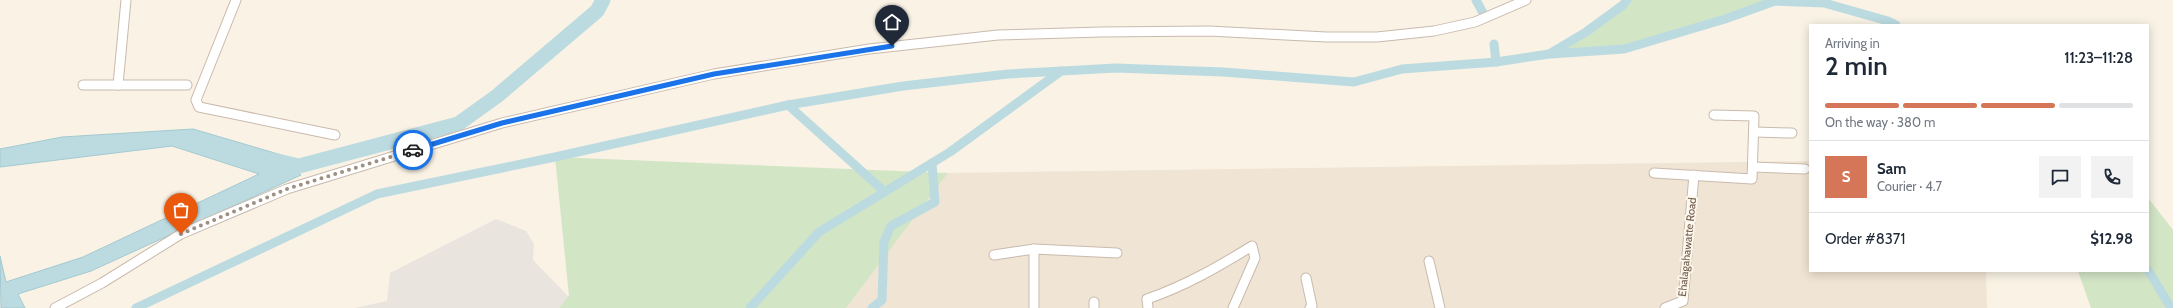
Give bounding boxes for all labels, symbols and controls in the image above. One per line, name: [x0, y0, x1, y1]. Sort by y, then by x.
pin: [875, 5, 909, 46]
icon: home: [881, 11, 903, 33]
text: Arriving in: [1825, 35, 1880, 51]
text: 11:23–11:28: [2064, 49, 2133, 67]
text: 2 min: [1825, 50, 1888, 82]
text: On the way · 380 m: [1825, 114, 1935, 130]
courier: [393, 130, 433, 170]
icon: car: [402, 139, 424, 161]
button: chat: [2039, 156, 2081, 198]
button: phone: [2091, 156, 2133, 198]
text: Sam: [1877, 160, 1906, 178]
text: S: [1842, 168, 1850, 186]
text: Courier · 4.7: [1877, 178, 1942, 194]
pin: [164, 193, 198, 234]
street label: Ehalagahawatte Road: [1675, 197, 1699, 297]
icon: bag: [170, 199, 192, 221]
text: Order #8371: [1825, 230, 1905, 248]
text: $12.98: [2090, 230, 2133, 248]

